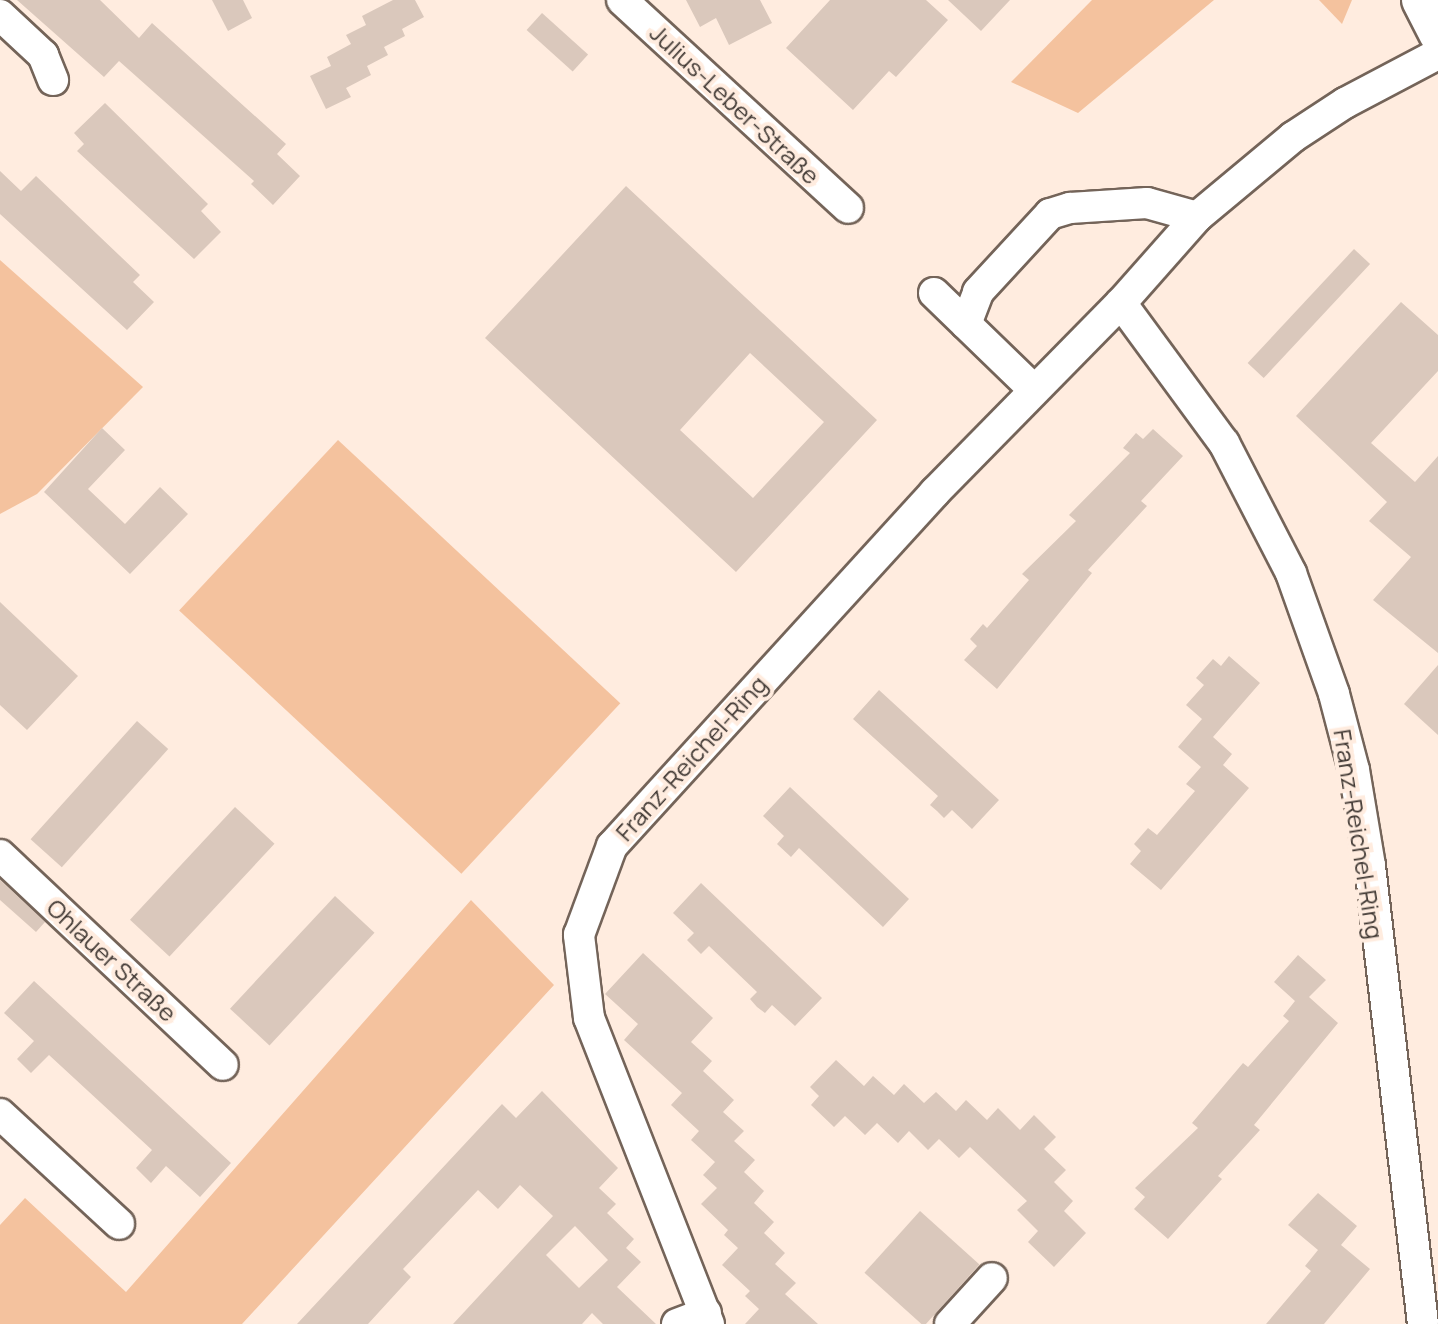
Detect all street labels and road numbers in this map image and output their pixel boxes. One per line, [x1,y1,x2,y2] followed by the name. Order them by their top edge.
[644,18,826,190] street label: Julius-Leber-Straße
[609,670,773,846] street label: Franz-Reichel-Ring
[1328,727,1390,941] street label: Franz-Reichel-Ring
[41,893,183,1027] street label: Ohlauer Straße

